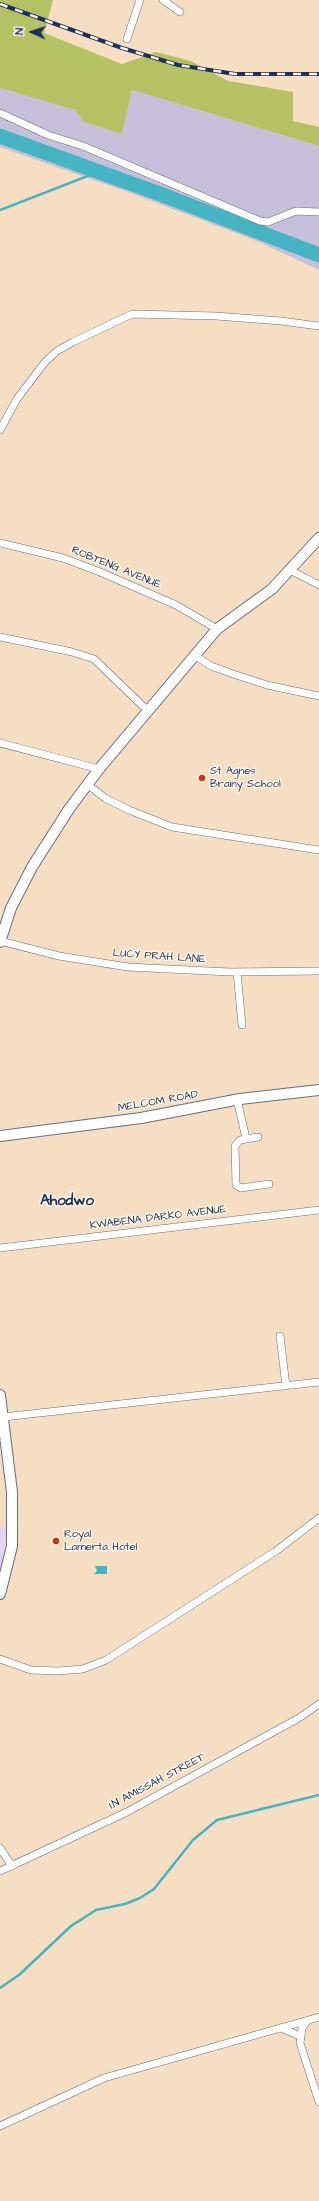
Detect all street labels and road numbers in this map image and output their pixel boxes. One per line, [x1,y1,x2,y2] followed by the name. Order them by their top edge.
[69,544,163,592] street label: ROBTENG AVENUE
[112,947,206,967] street label: LUCY PRAH LANE
[117,1088,199,1116] street label: MELCOM ROAD
[89,1203,227,1233] street label: KWABENA DARKO AVENUE
[107,1751,207,1813] street label: I.N AMISSAH STREET

